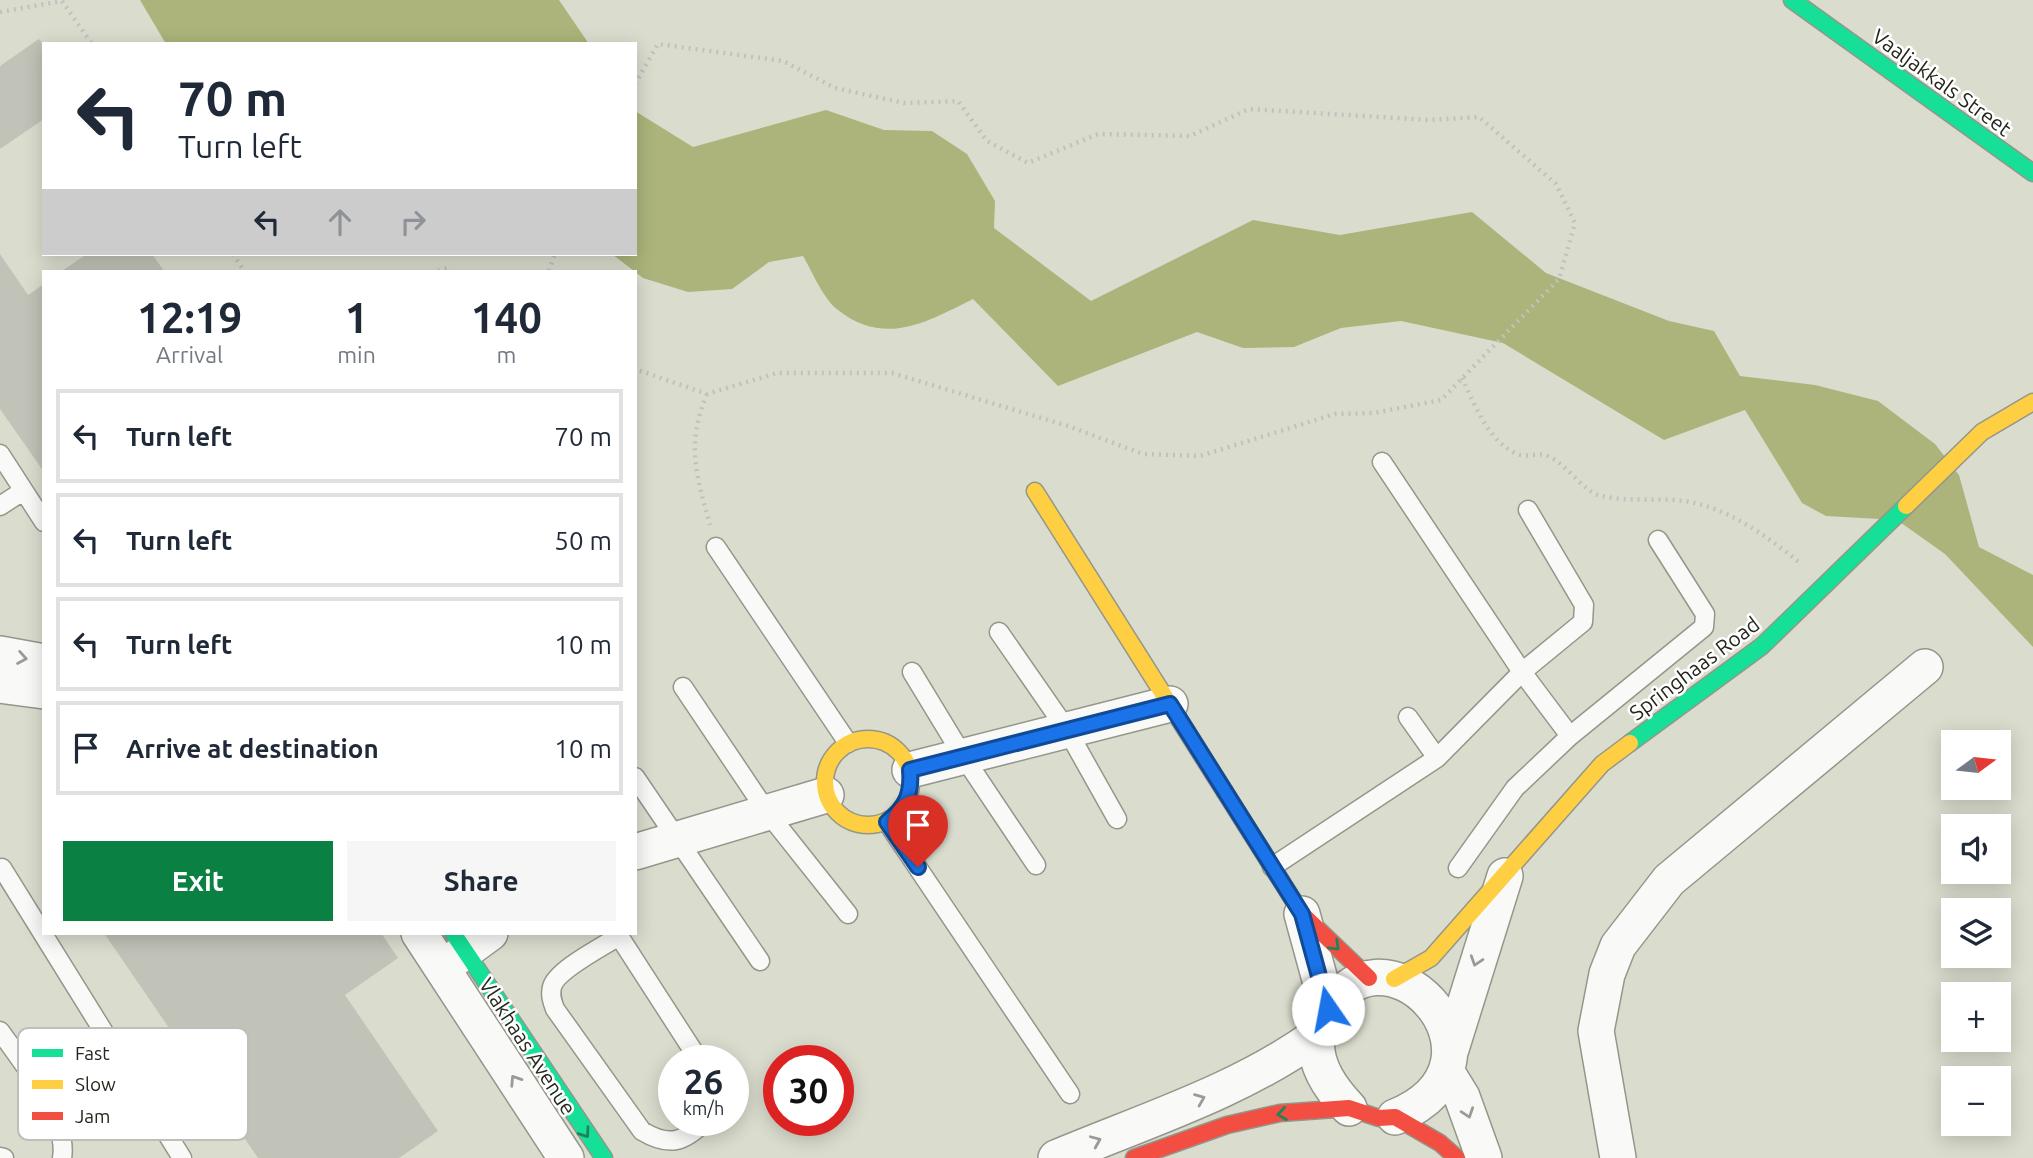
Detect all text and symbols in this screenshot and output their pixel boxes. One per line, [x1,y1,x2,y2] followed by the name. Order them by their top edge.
[1868,24,2016,140] street label: Vaaljakkals Street
[63,70,154,161] icon: left
[178,70,287,125] text: 70 m
[178,128,302,164] text: Turn left
[248,203,286,241] icon: left
[321,203,359,241] icon: ahead
[394,203,432,241] icon: right
[137,294,242,341] text: 12:19
[345,294,368,341] text: 1
[471,294,542,341] text: 140
[156,342,223,367] text: Arrival
[337,342,376,367] text: min
[496,342,516,367] text: m
[67,417,105,455] icon: left
[126,422,232,451] text: Turn left
[554,422,612,451] text: 70 m
[67,521,105,559] icon: left
[126,526,232,555] text: Turn left
[554,526,612,555] text: 50 m
[1624,611,1764,725] street label: Springhaas Road
[67,625,105,663] icon: left
[126,630,232,659] text: Turn left
[554,630,612,659] text: 10 m
[16,649,28,664] one-way arrow
[67,729,105,767] icon: arrive
[1941,730,2011,800] north arrow
[1941,730,2011,1136] map controls
[126,734,379,763] text: Arrive at destination
[554,734,612,763] text: 10 m
[888,795,948,867] pin
[899,806,937,844] icon: arrive
[1941,814,2011,884] button: sound
[63,841,333,921] button: Exit
[347,841,616,921] button: Share
[1941,898,2011,968] button: layers
[1327,937,1340,950] one-way arrow
[1470,954,1484,967] one-way arrow
[1291,972,1365,1046] position arrow
[475,973,581,1119] street label: Vlakhaas Avenue
[1941,982,2011,1052] button: +
[18,1028,248,1140] legend
[75,1042,110,1064] text: Fast
[763,1045,854,1136] speed limit sign: 30
[684,1061,723,1101] text: 26
[1941,1066,2011,1136] button: −
[75,1073,116,1095] text: Slow
[511,1075,524,1088] one-way arrow
[1193,1094,1205,1108] one-way arrow
[683,1098,724,1118] text: km/h
[75,1105,111,1127] text: Jam
[1276,1106,1287,1121] one-way arrow
[1460,1107,1474,1119] one-way arrow
[577,1125,589,1138] one-way arrow
[1089,1136,1101,1150] one-way arrow

